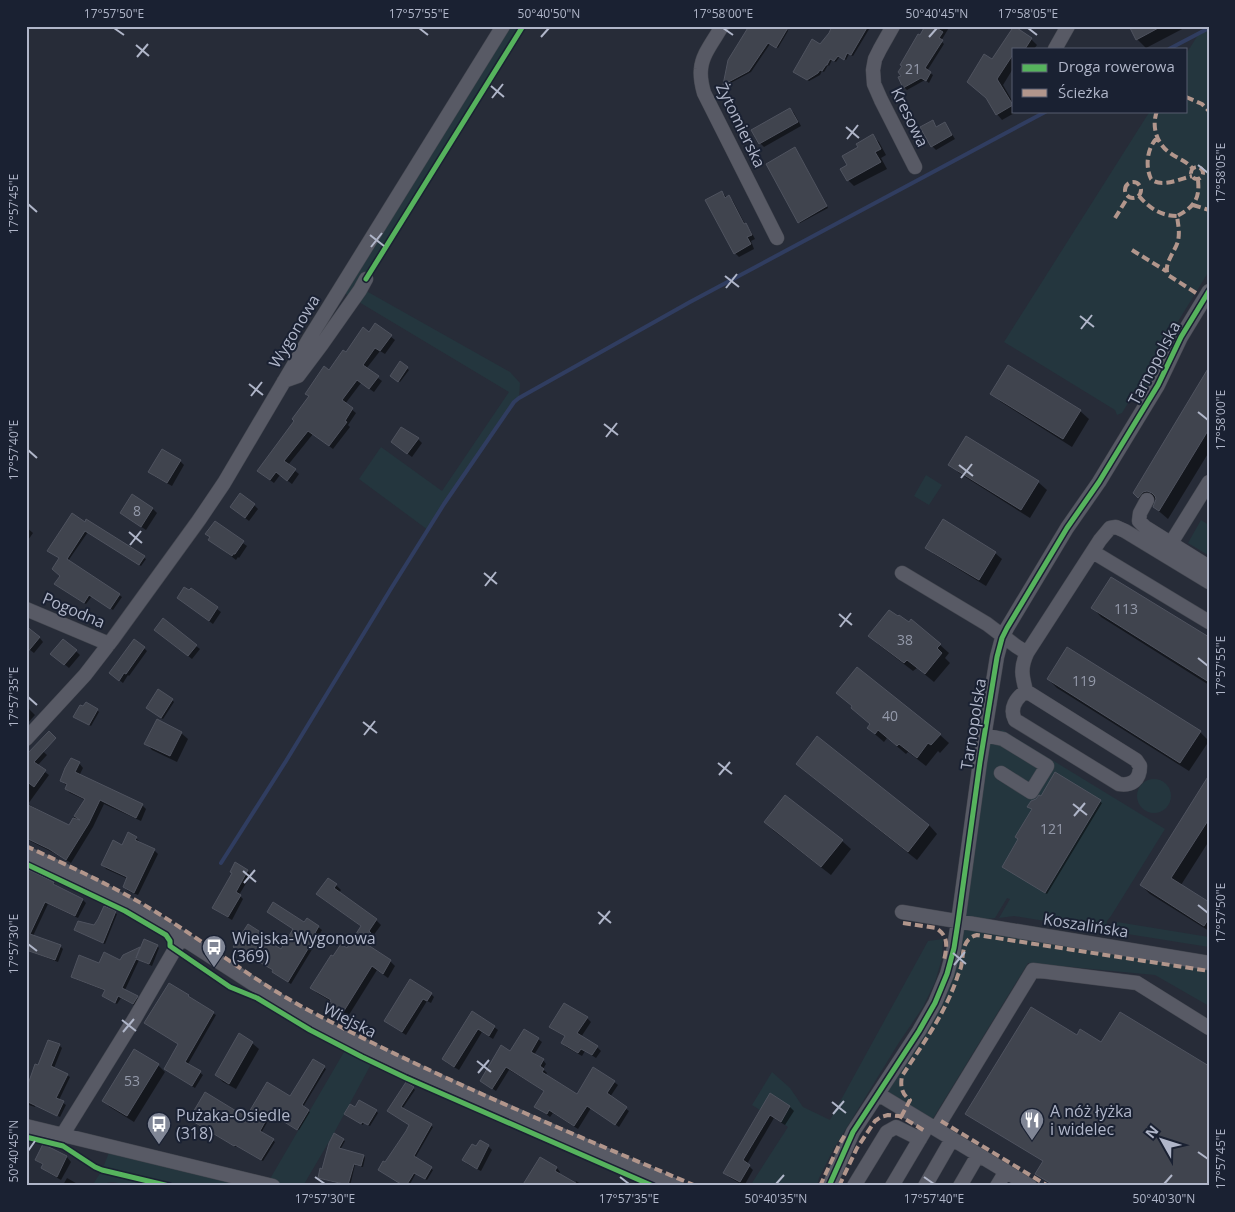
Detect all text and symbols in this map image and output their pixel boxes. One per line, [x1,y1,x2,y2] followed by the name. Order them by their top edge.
[84,5,144,22] text: 17°57'50"E
[389,5,449,22] text: 17°57'55"E
[518,5,580,22] text: 50°40'50"N
[693,5,753,22] text: 17°58'00"E
[906,5,968,22] text: 50°40'45"N
[998,5,1058,22] text: 17°58'05"E
[1012,48,1188,112] legend
[1058,56,1175,76] text: Droga rowerowa
[905,59,921,78] house number: 21
[711,79,771,171] street label: Żytomierska
[1058,82,1109,102] text: Ścieżka
[886,83,934,151] street label: Kresowa
[1212,143,1229,203] text: 17°58'05"E
[5,174,22,234] text: 17°57'45"E
[263,290,325,372] street label: Wygonowa
[1123,317,1185,409] street label: Tarnopolska
[1212,390,1229,450] text: 17°58'00"E
[5,420,22,480] text: 17°57'40"E
[133,501,141,520] house number: 8
[39,587,109,633] street label: Pogodna
[1114,599,1138,618] house number: 113
[897,630,913,649] house number: 38
[1212,636,1229,696] text: 17°57'55"E
[5,667,22,727] text: 17°57'35"E
[1072,671,1096,690] house number: 119
[955,677,991,771] street label: Tarnopolska
[882,706,898,725] house number: 40
[1040,819,1064,838] house number: 121
[1212,883,1229,943] text: 17°57'50"E
[1042,907,1130,943] street label: Koszalińska
[5,914,22,974] text: 17°57'30"E
[232,927,376,967] place label: Wiejska-Wygonowa (369)
[201,934,227,968] bus stop icon: Wiejska-Wygonowa (369)
[320,997,380,1043] street label: Wiejska
[124,1071,140,1090] house number: 53
[1050,1100,1132,1140] place label: A nóż łyżka i widelec
[176,1104,290,1144] place label: Pużaka-Osiedle (318)
[1019,1107,1045,1141] restaurant icon: A nóż łyżka i widelec
[146,1111,172,1145] bus stop icon: Pużaka-Osiedle (318)
[1138,1114,1188,1164] north arrow
[5,1120,22,1182] text: 50°40'45"N
[1141,1121,1162,1142] text: N
[1212,1129,1229,1189] text: 17°57'45"E
[295,1190,355,1207] text: 17°57'30"E
[599,1190,659,1207] text: 17°57'35"E
[745,1190,807,1207] text: 50°40'35"N
[904,1190,964,1207] text: 17°57'40"E
[1133,1190,1195,1207] text: 50°40'30"N

